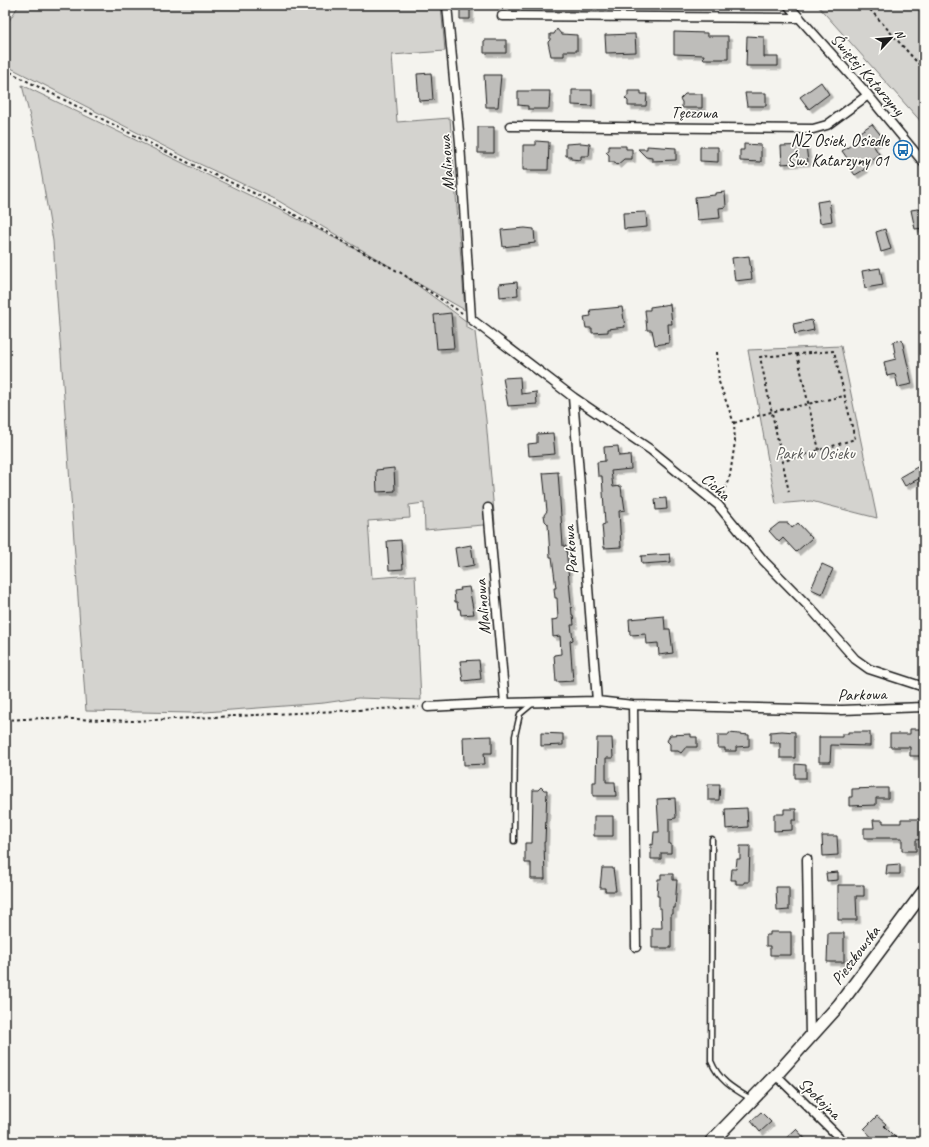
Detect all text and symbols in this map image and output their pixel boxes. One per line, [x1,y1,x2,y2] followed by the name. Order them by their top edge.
[871,18,911,58] north arrow
[892,27,909,42] text: N
[826,28,911,121] street label: Świętej Katarzyny
[671,102,719,123] street label: Tęczowa
[787,130,890,171] place label: NŻ Osiek, Osiedle Św. Katarzyny 01
[434,133,459,191] street label: Malinowa
[892,139,914,161] bus stop icon: NŻ Osiek, Osiedle Św. Katarzyny 01
[775,443,856,464] park label: Park w Osieku
[697,468,735,506] street label: Cicha
[558,523,583,575] street label: Parkowa
[469,577,495,636] street label: Malinowa
[837,683,889,706] street label: Parkowa
[826,920,885,989] street label: Pieszkowska
[794,1073,847,1125] street label: Spokojna

